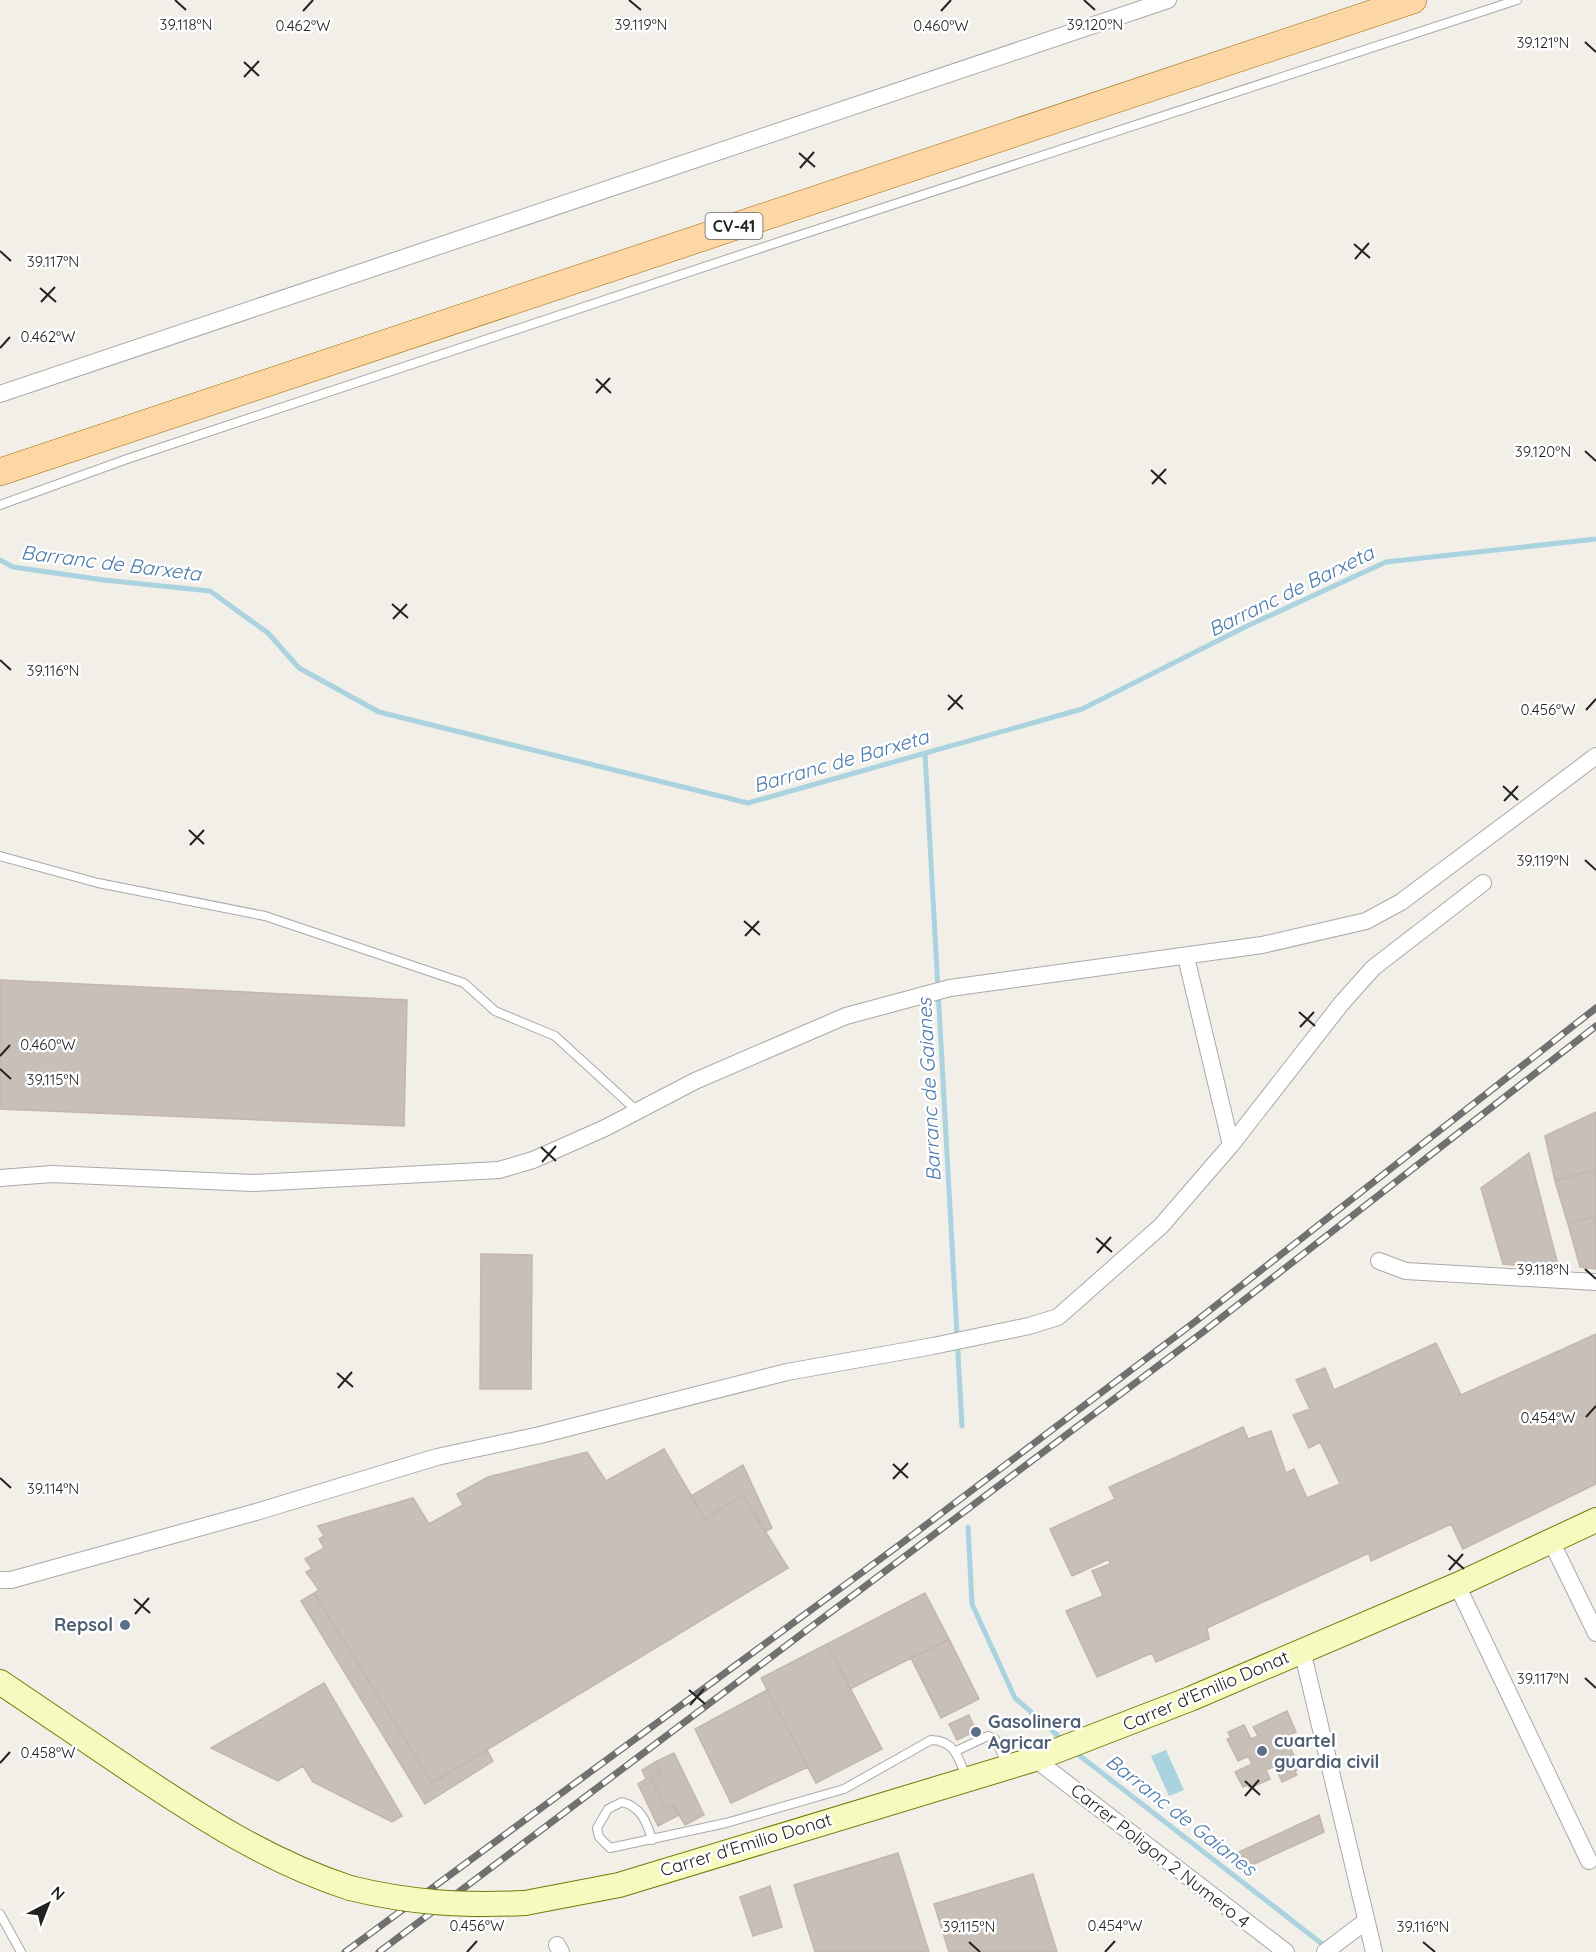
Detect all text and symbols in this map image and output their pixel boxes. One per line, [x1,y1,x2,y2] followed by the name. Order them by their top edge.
[160,15,212,34] text: 39.118°N
[614,15,668,34] text: 39.119°N
[1067,15,1123,34] text: 39.120°N
[276,16,331,35] text: 0.462°W
[913,16,969,35] text: 0.460°W
[1516,33,1570,52] text: 39.121°N
[706,213,762,239] road number: CV-41
[27,252,79,271] text: 39.117°N
[21,327,76,346] text: 0.462°W
[1515,442,1571,461] text: 39.120°N
[20,539,204,586] water label: Barranc de Barxeta
[1204,539,1379,641] water label: Barranc de Barxeta
[27,661,79,680] text: 39.116°N
[1521,700,1576,719] text: 0.456°W
[750,723,933,798] water label: Barranc de Barxeta
[1516,851,1570,870] text: 39.119°N
[911,996,946,1182] water label: Barranc de Gaianes
[20,1035,76,1054] text: 0.460°W
[27,1070,79,1089] text: 39.115°N
[1517,1260,1569,1279] text: 39.118°N
[1521,1408,1576,1427] text: 0.454°W
[27,1479,79,1498] text: 39.114°N
[54,1613,113,1636] place label: Repsol
[118,1618,132,1632] marker: Repsol
[1119,1645,1292,1736] street label: Carrer d'Emilio Donat
[1517,1669,1569,1688] text: 39.117°N
[988,1710,1081,1754] place label: Gasolinera Agricar
[969,1725,983,1739] marker: Gasolinera Agricar
[1274,1729,1379,1773] place label: cuartel guardia civil
[21,1743,76,1762] text: 0.458°W
[1255,1744,1269,1758] marker: cuartel guardia civil
[1101,1748,1263,1882] water label: Barranc de Gaianes
[1066,1778,1255,1933] street label: Carrer Poligon 2 Numero 4
[657,1807,834,1882] street label: Carrer d'Emilio Donat
[18,1874,78,1934] north arrow
[47,1881,69,1904] text: N
[450,1916,505,1935] text: 0.456°W
[1088,1916,1143,1935] text: 0.454°W
[943,1917,995,1936] text: 39.115°N
[1397,1917,1449,1936] text: 39.116°N

